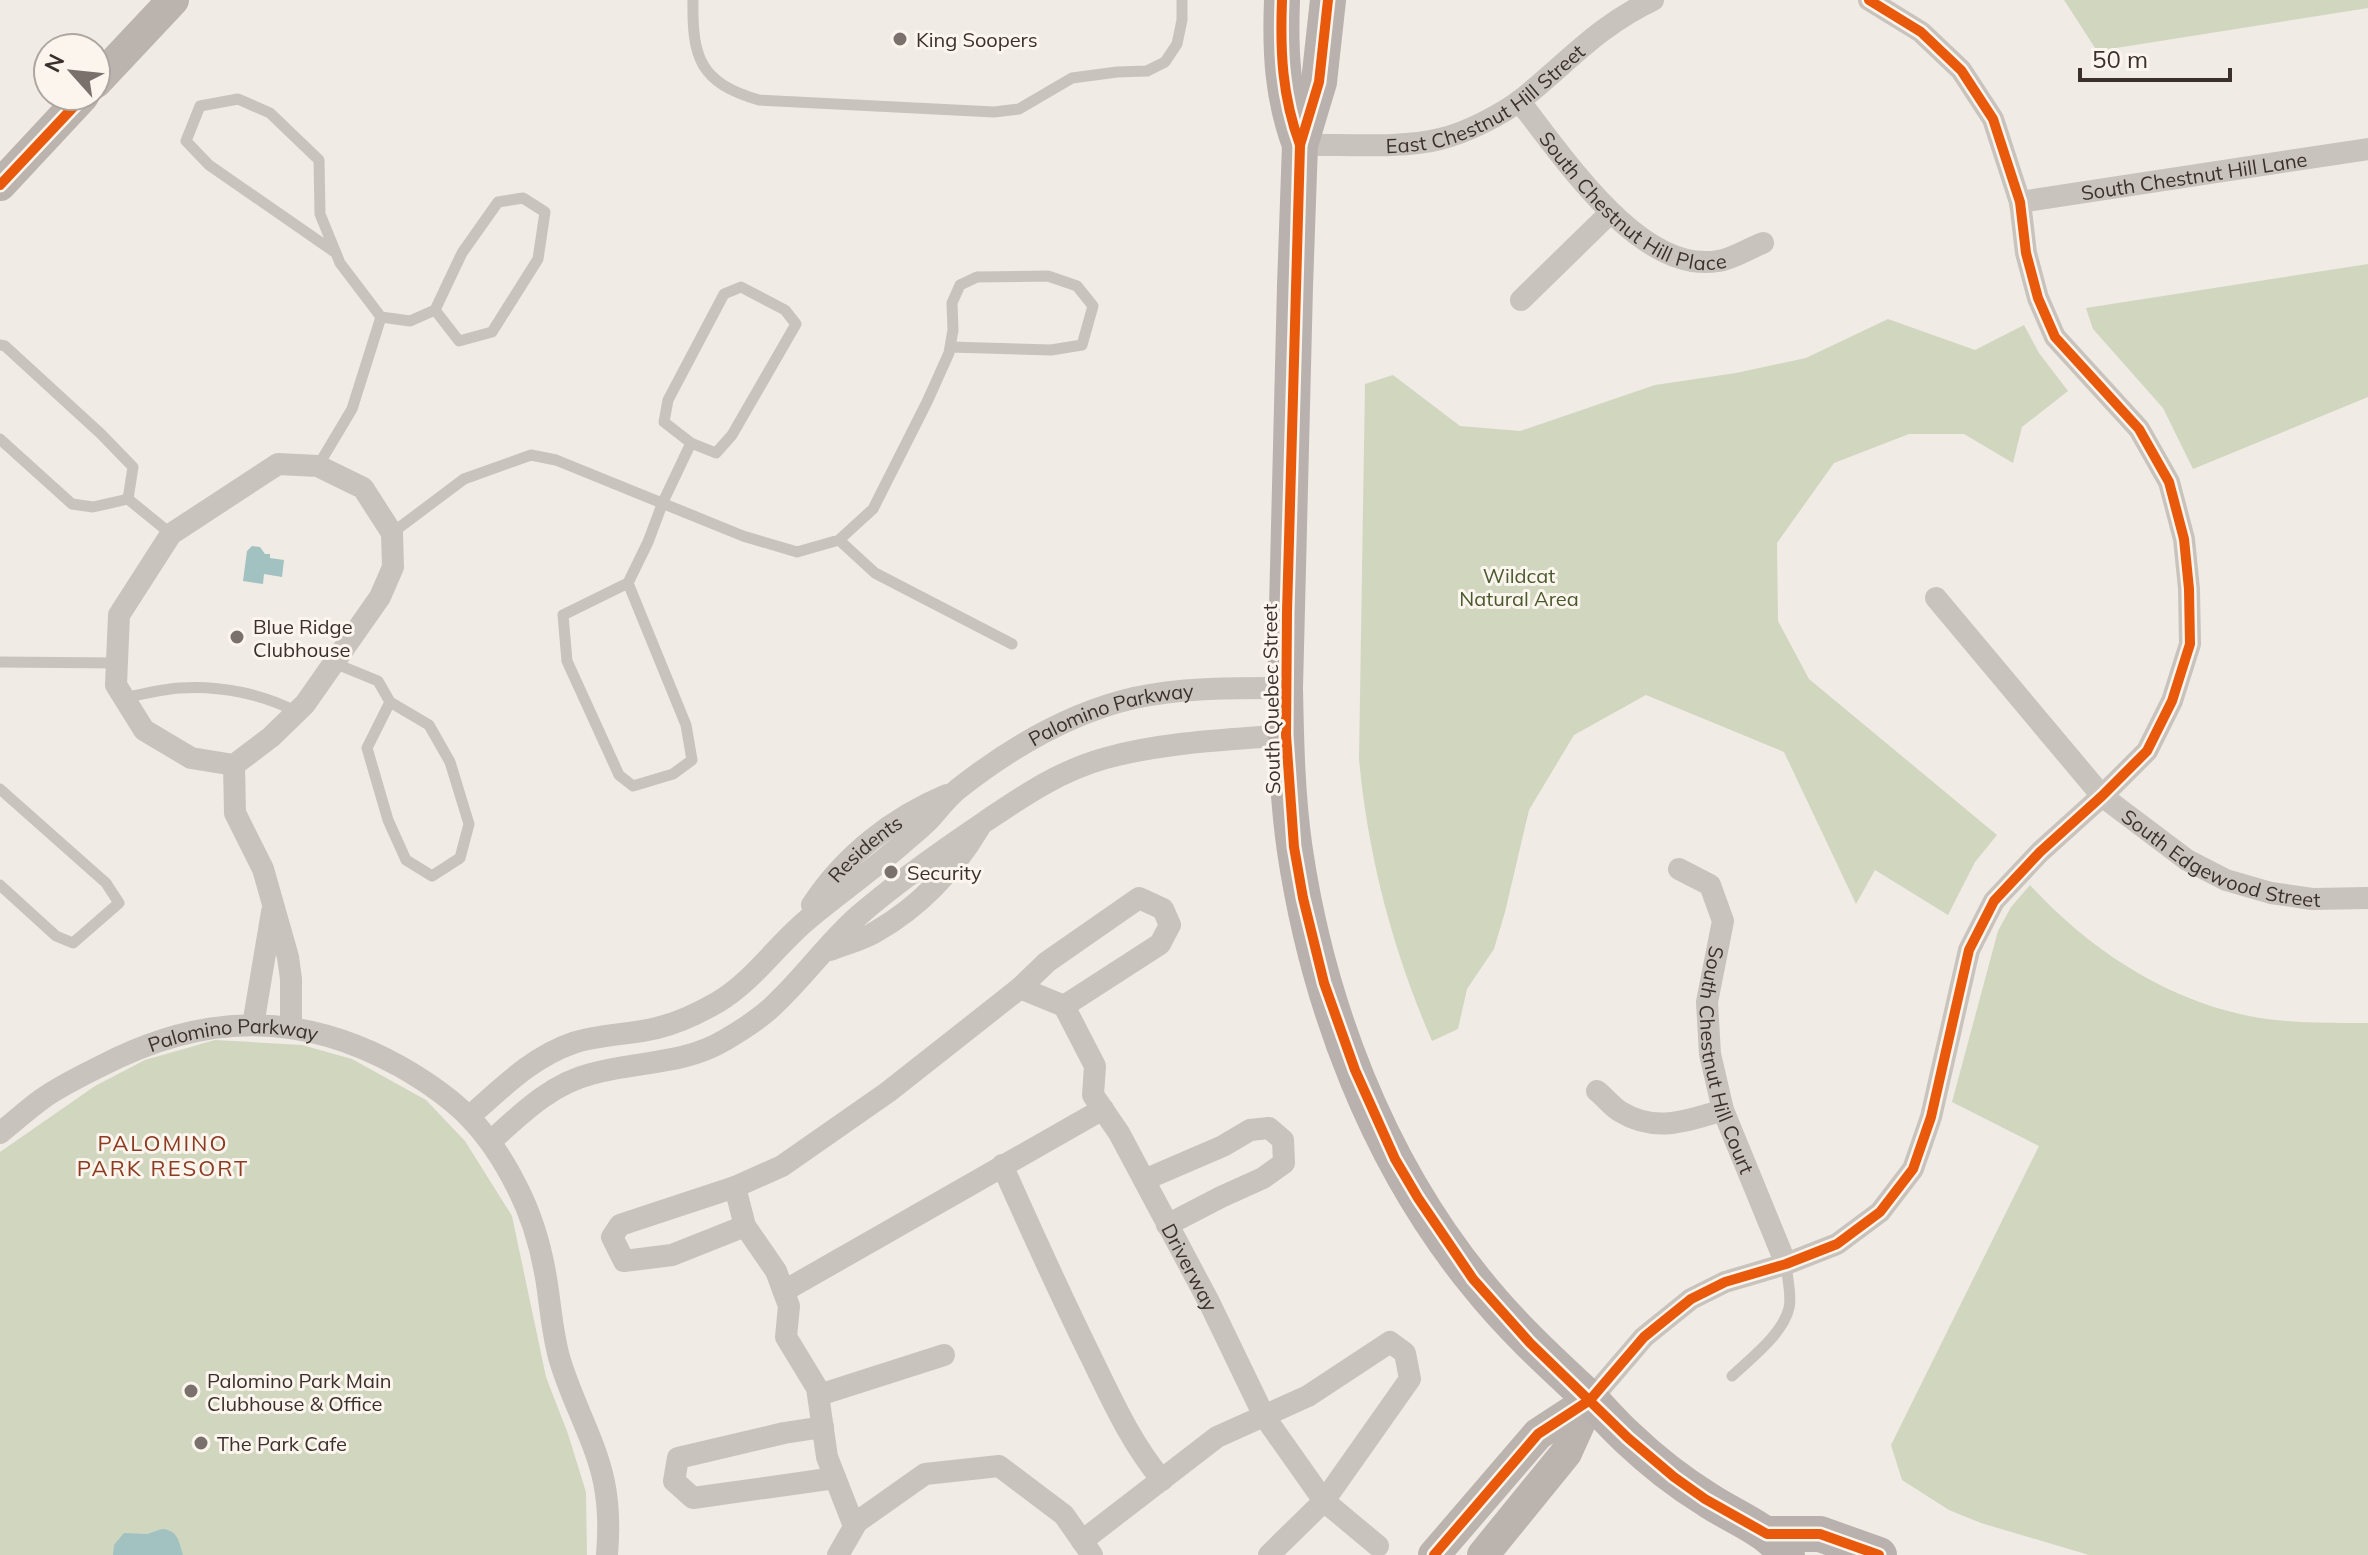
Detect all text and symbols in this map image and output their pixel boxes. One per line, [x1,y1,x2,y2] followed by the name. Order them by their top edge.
[916,27,1038,52] place label: King Soopers
[891,30,909,48] marker: King Soopers
[32,32,112,112] north arrow
[2080,32,2230,82] scale bar
[1385,38,1589,158] street label: East Chestnut Hill Street
[2092,44,2148,74] text: 50 m
[38,49,70,77] text: N
[1534,126,1728,275] street label: South Chestnut Hill Place
[2079,146,2309,205] street label: South Chestnut Hill Lane
[1459,563,1579,611] park label: Wildcat Natural Area
[1257,604,1285,794] street label: South Quebec Street
[253,614,353,662] place label: Blue Ridge Clubhouse
[228,628,246,646] marker: Blue Ridge Clubhouse
[1024,677,1195,751] street label: Palomino Parkway
[2117,803,2321,912] street label: South Edgewood Street
[822,809,907,887] street label: Residents
[907,860,982,885] place label: Security
[882,863,900,881] marker: Security
[1694,944,1760,1177] street label: South Chestnut Hill Court
[144,1013,321,1057] street label: Palomino Parkway
[77,1129,249,1182] district label: PALOMINO PARK RESORT
[1157,1219,1224,1315] street label: Driverway
[207,1368,391,1416] place label: Palomino Park Main Clubhouse & Office
[182,1382,200,1400] marker: Palomino Park Main Clubhouse & Office
[217,1431,347,1456] place label: The Park Cafe
[192,1434,210,1452] marker: The Park Cafe

